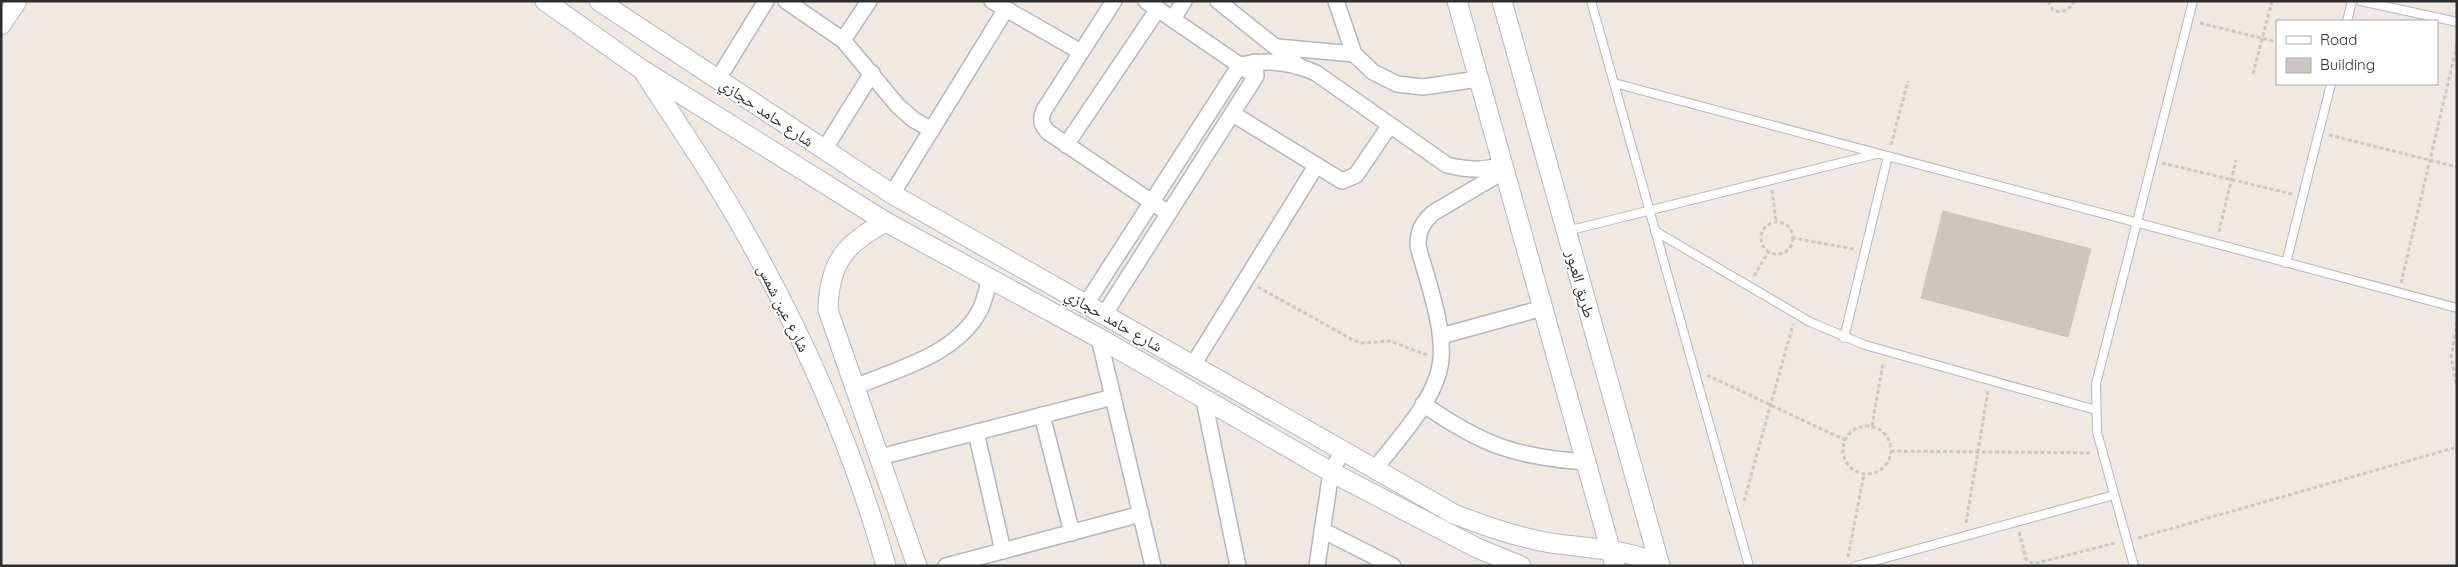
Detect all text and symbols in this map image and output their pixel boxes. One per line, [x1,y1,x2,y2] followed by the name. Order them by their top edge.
[2276,20,2438,85] legend
[2320,30,2357,49] text: Road
[2320,55,2375,74] text: Building
[714,73,818,153] street label: شارع حامد حجازي
[1561,247,1600,320] street label: طريق العبور
[752,261,815,356] street label: شارع عين شمس
[1060,284,1166,359] street label: شارع حامد حجازي

